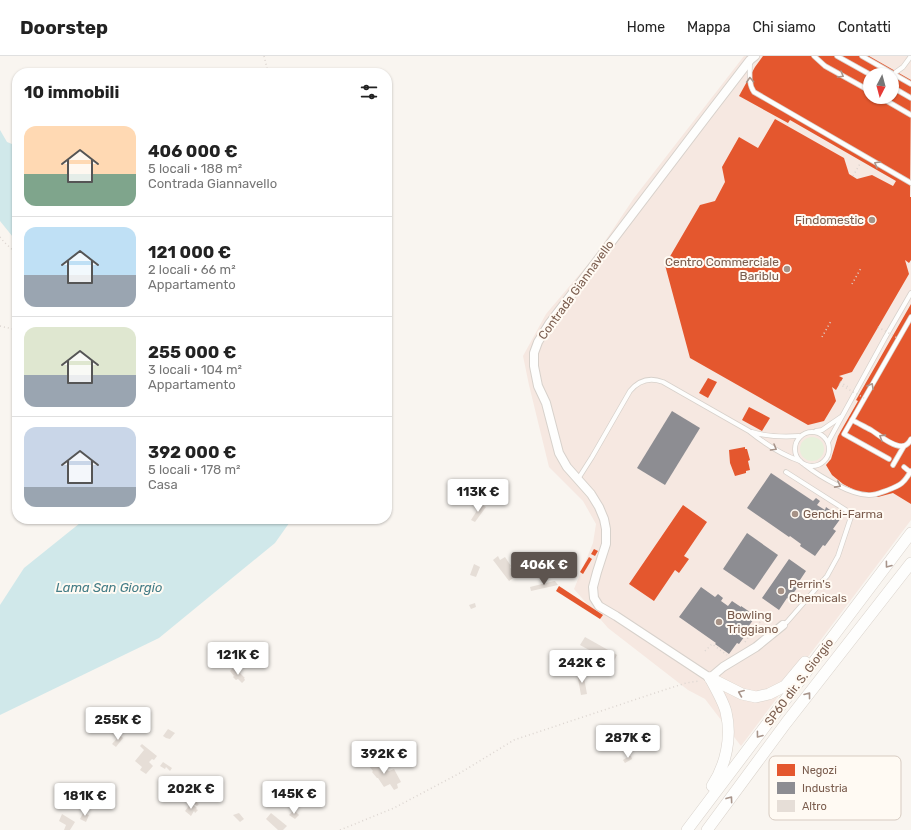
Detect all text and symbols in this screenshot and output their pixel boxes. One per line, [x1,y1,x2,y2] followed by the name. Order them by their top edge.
[20,16,108,39] text: Doorstep
[627,19,665,36] text: Home
[687,19,730,36] text: Mappa
[752,19,816,36] text: Chi siamo
[838,19,891,36] text: Contatti
[863,68,899,104] north arrow
[863,68,899,104] map controls
[837,70,844,77] one-way arrow
[746,77,755,83] one-way arrow
[358,81,380,103] icon: filters
[24,82,119,102] text: 10 immobili
[148,141,238,161] text: 406 000 €
[56,142,104,190] icon: home
[148,161,242,176] text: 5 locali · 188 m²
[874,161,881,168] one-way arrow
[148,176,277,191] text: Contrada Giannavello
[795,213,864,227] place label: Findomestic
[867,215,877,225] marker: Findomestic
[535,238,617,342] street label: Contrada Giannavello
[148,242,231,262] text: 121 000 €
[56,243,104,291] icon: home
[665,255,779,283] place label: Centro Commerciale Bariblu
[148,262,236,277] text: 2 locali · 66 m²
[782,264,792,274] marker: Centro Commerciale Bariblu
[148,277,236,292] text: Appartamento
[148,342,236,362] text: 255 000 €
[56,343,104,391] icon: home
[148,362,242,377] text: 3 locali · 104 m²
[148,377,236,392] text: Appartamento
[867,383,874,390] one-way arrow
[879,434,886,442] one-way arrow
[148,442,236,462] text: 392 000 €
[56,443,104,491] icon: home
[770,443,777,450] one-way arrow
[148,462,241,477] text: 5 locali · 178 m²
[148,477,178,492] text: Casa
[445,479,511,513] pin: 113K €
[834,480,841,488] one-way arrow
[456,484,500,499] text: 113K €
[803,507,883,521] place label: Genchi-Farma
[790,509,800,519] marker: Genchi-Farma
[511,552,577,586] pin: 406K €
[520,557,568,572] text: 406K €
[885,560,892,567] one-way arrow
[789,577,847,605] place label: Perrin's Chemicals
[56,580,162,596] water label: Lama San Giorgio
[776,586,786,596] marker: Perrin's Chemicals
[727,608,779,636] place label: Bowling Triggiano
[714,617,724,627] marker: Bowling Triggiano
[762,636,836,728] street label: SP60 dir. S. Giorgio
[205,642,271,676] pin: 121K €
[217,647,259,662] text: 121K €
[549,650,615,684] pin: 242K €
[558,655,606,670] text: 242K €
[737,689,744,697] one-way arrow
[803,692,810,699] one-way arrow
[85,707,151,741] pin: 255K €
[95,712,141,727] text: 255K €
[595,725,661,759] pin: 287K €
[605,730,651,745] text: 287K €
[756,731,763,738] one-way arrow
[351,741,417,775] pin: 392K €
[361,746,407,761] text: 392K €
[769,756,901,820] legend
[802,764,837,777] text: Negozi
[158,776,224,810] pin: 202K €
[167,781,215,796] text: 202K €
[261,781,327,815] pin: 145K €
[802,782,848,795] text: Industria
[52,783,118,817] pin: 181K €
[271,786,317,801] text: 145K €
[63,788,107,803] text: 181K €
[725,796,732,803] one-way arrow
[802,800,827,813] text: Altro

